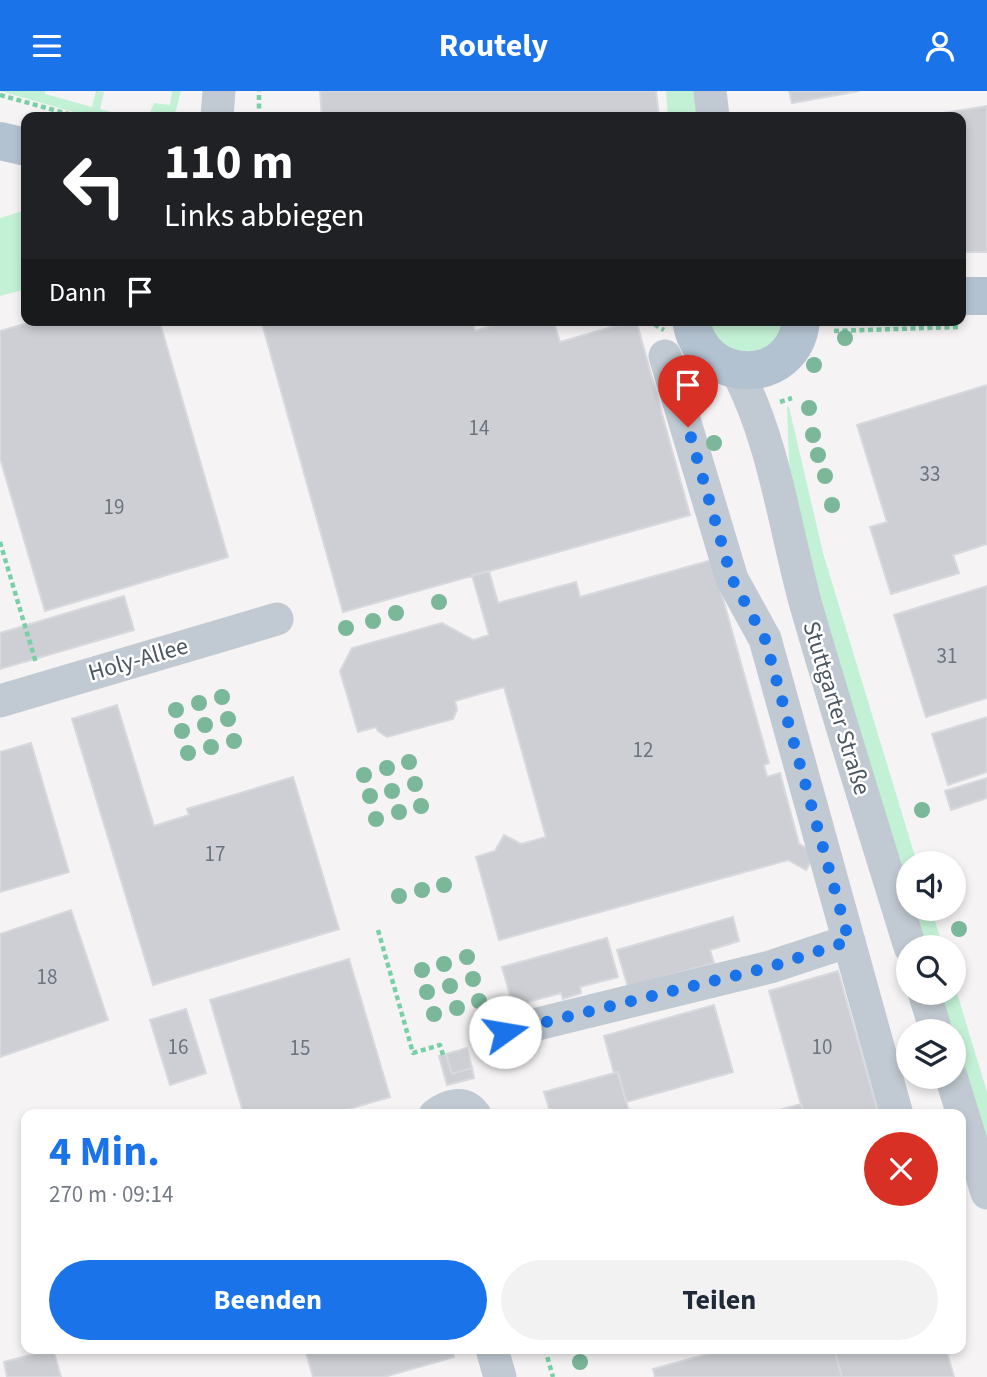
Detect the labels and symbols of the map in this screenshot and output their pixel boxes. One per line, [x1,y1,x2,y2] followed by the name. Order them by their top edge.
[658,355,718,427] pin
[469,413,489,443] house number: 14
[920,459,940,489] house number: 33
[104,492,124,522] house number: 19
[794,617,880,799] street label: Stuttgarter Straße
[84,629,192,690] street label: Holy-Allee
[937,641,957,671] house number: 31
[633,735,653,765] house number: 12
[205,839,225,869] house number: 17
[37,962,57,992] house number: 18
[468,995,542,1069] position arrow
[168,1032,188,1062] house number: 16
[812,1032,832,1062] house number: 10
[290,1033,310,1063] house number: 15

